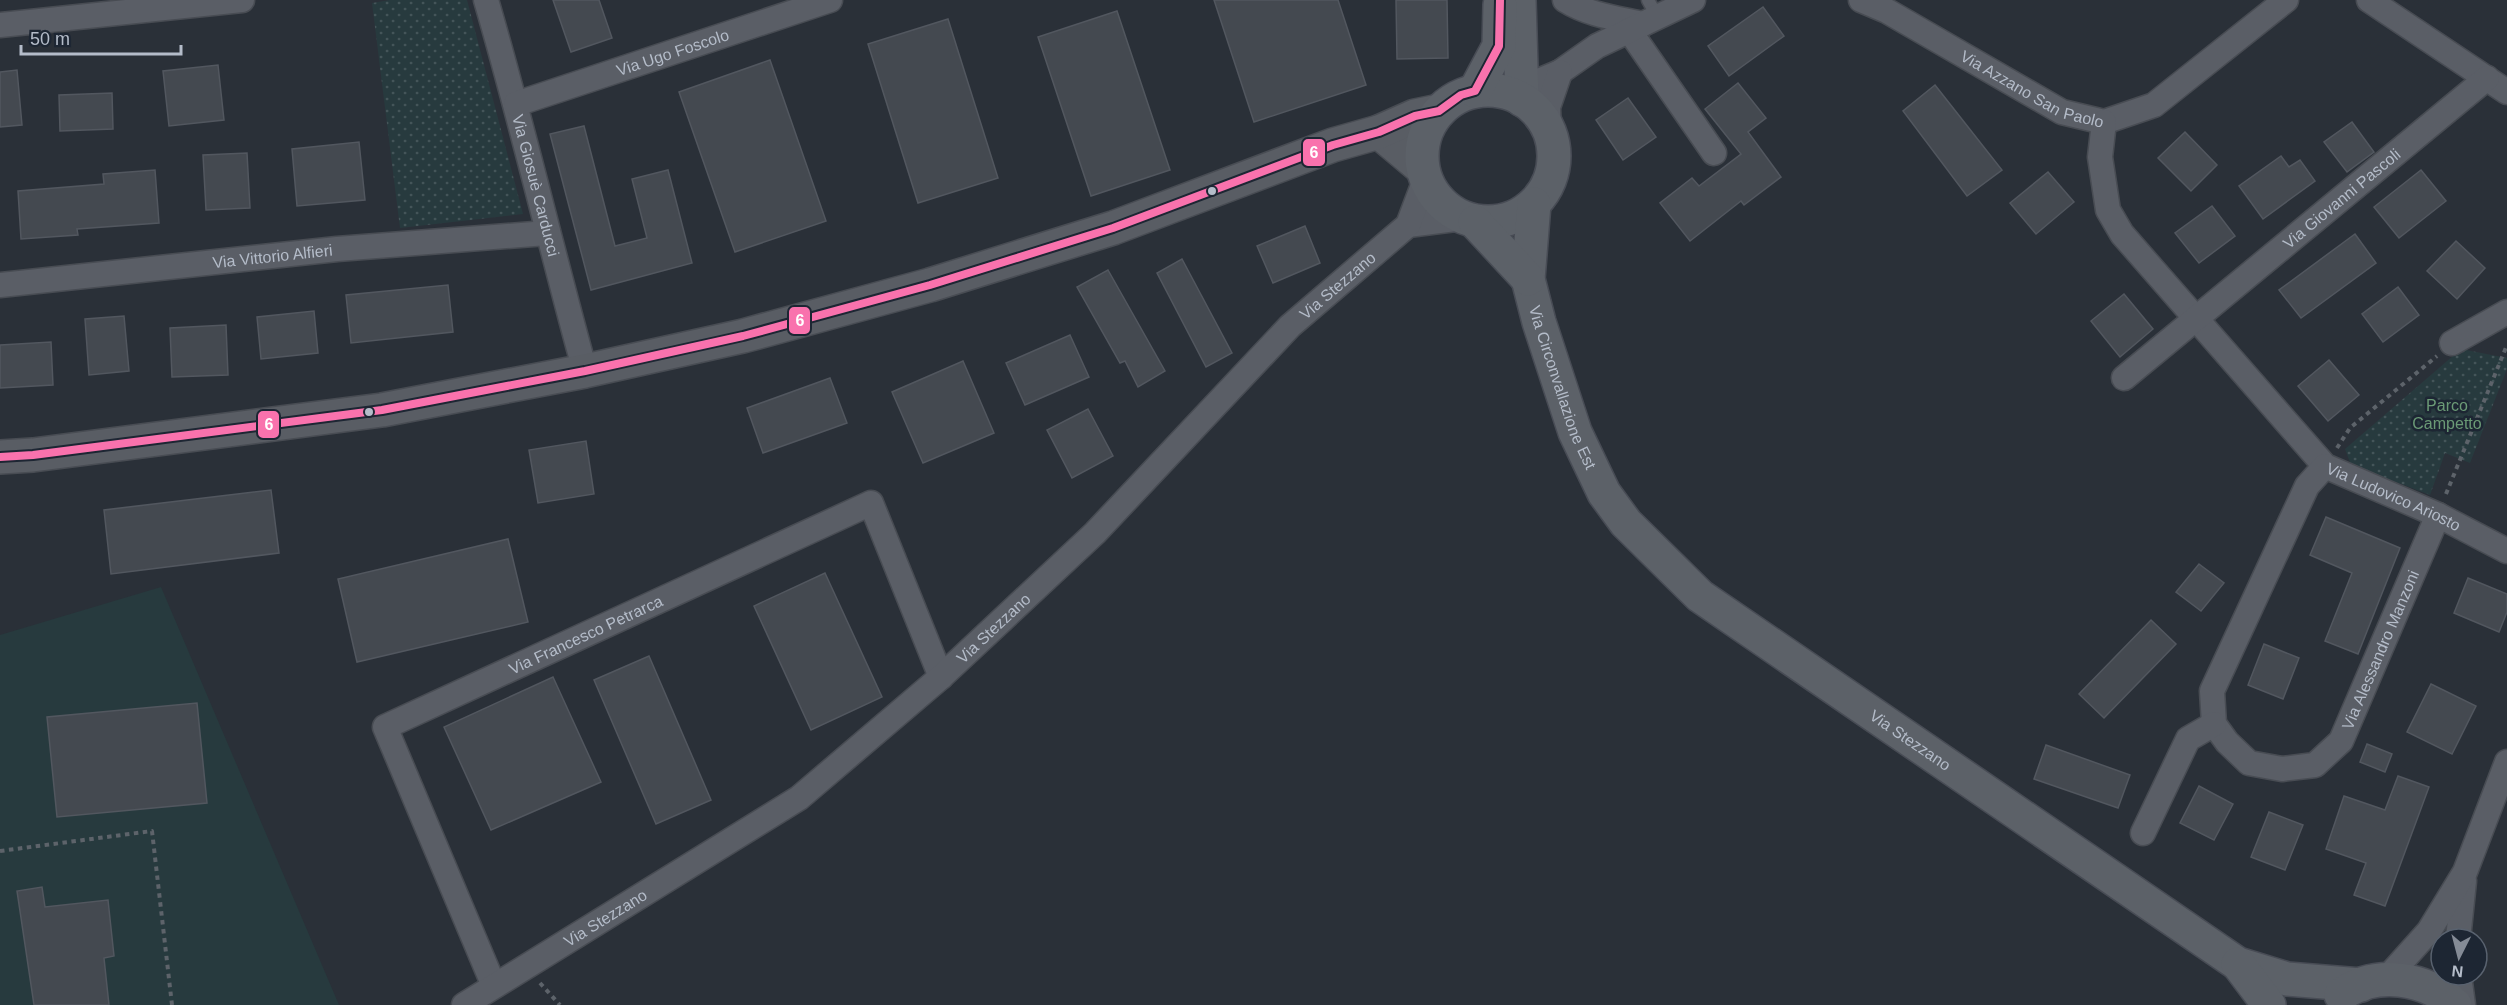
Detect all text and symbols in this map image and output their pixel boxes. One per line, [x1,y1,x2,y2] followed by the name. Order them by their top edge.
[21,18,182,56] scale bar
[614,26,731,79] street label: Via Ugo Foscolo
[30,29,70,49] text: 50 m
[1958,47,2106,131] street label: Via Azzano San Paolo
[509,113,562,258] street label: Via Giosuè Carducci
[1302,138,1326,167] line badge: 6
[1310,144,1319,161] text: 6
[2280,145,2404,252] street label: Via Giovanni Pascoli
[1206,185,1218,197] unlabelled marker
[212,242,333,271] street label: Via Vittorio Alfieri
[1296,249,1379,323] street label: Via Stezzano
[1526,304,1600,472] street label: Via Circonvallazione Est
[788,306,811,335] line badge: 6
[796,312,805,329] text: 6
[2412,397,2482,432] park label: Parco Campetto
[363,406,375,418] unlabelled marker
[257,410,280,439] line badge: 6
[265,416,274,433] text: 6
[2324,460,2463,534] street label: Via Ludovico Ariosto
[2339,568,2422,732] street label: Via Alessandro Manzoni
[954,590,1034,667] street label: Via Stezzano
[507,592,665,678] street label: Via Francesco Petrarca
[1867,707,1954,774] street label: Via Stezzano
[561,886,650,950] street label: Via Stezzano
[2429,927,2489,987] north arrow
[2451,962,2464,980] text: N

